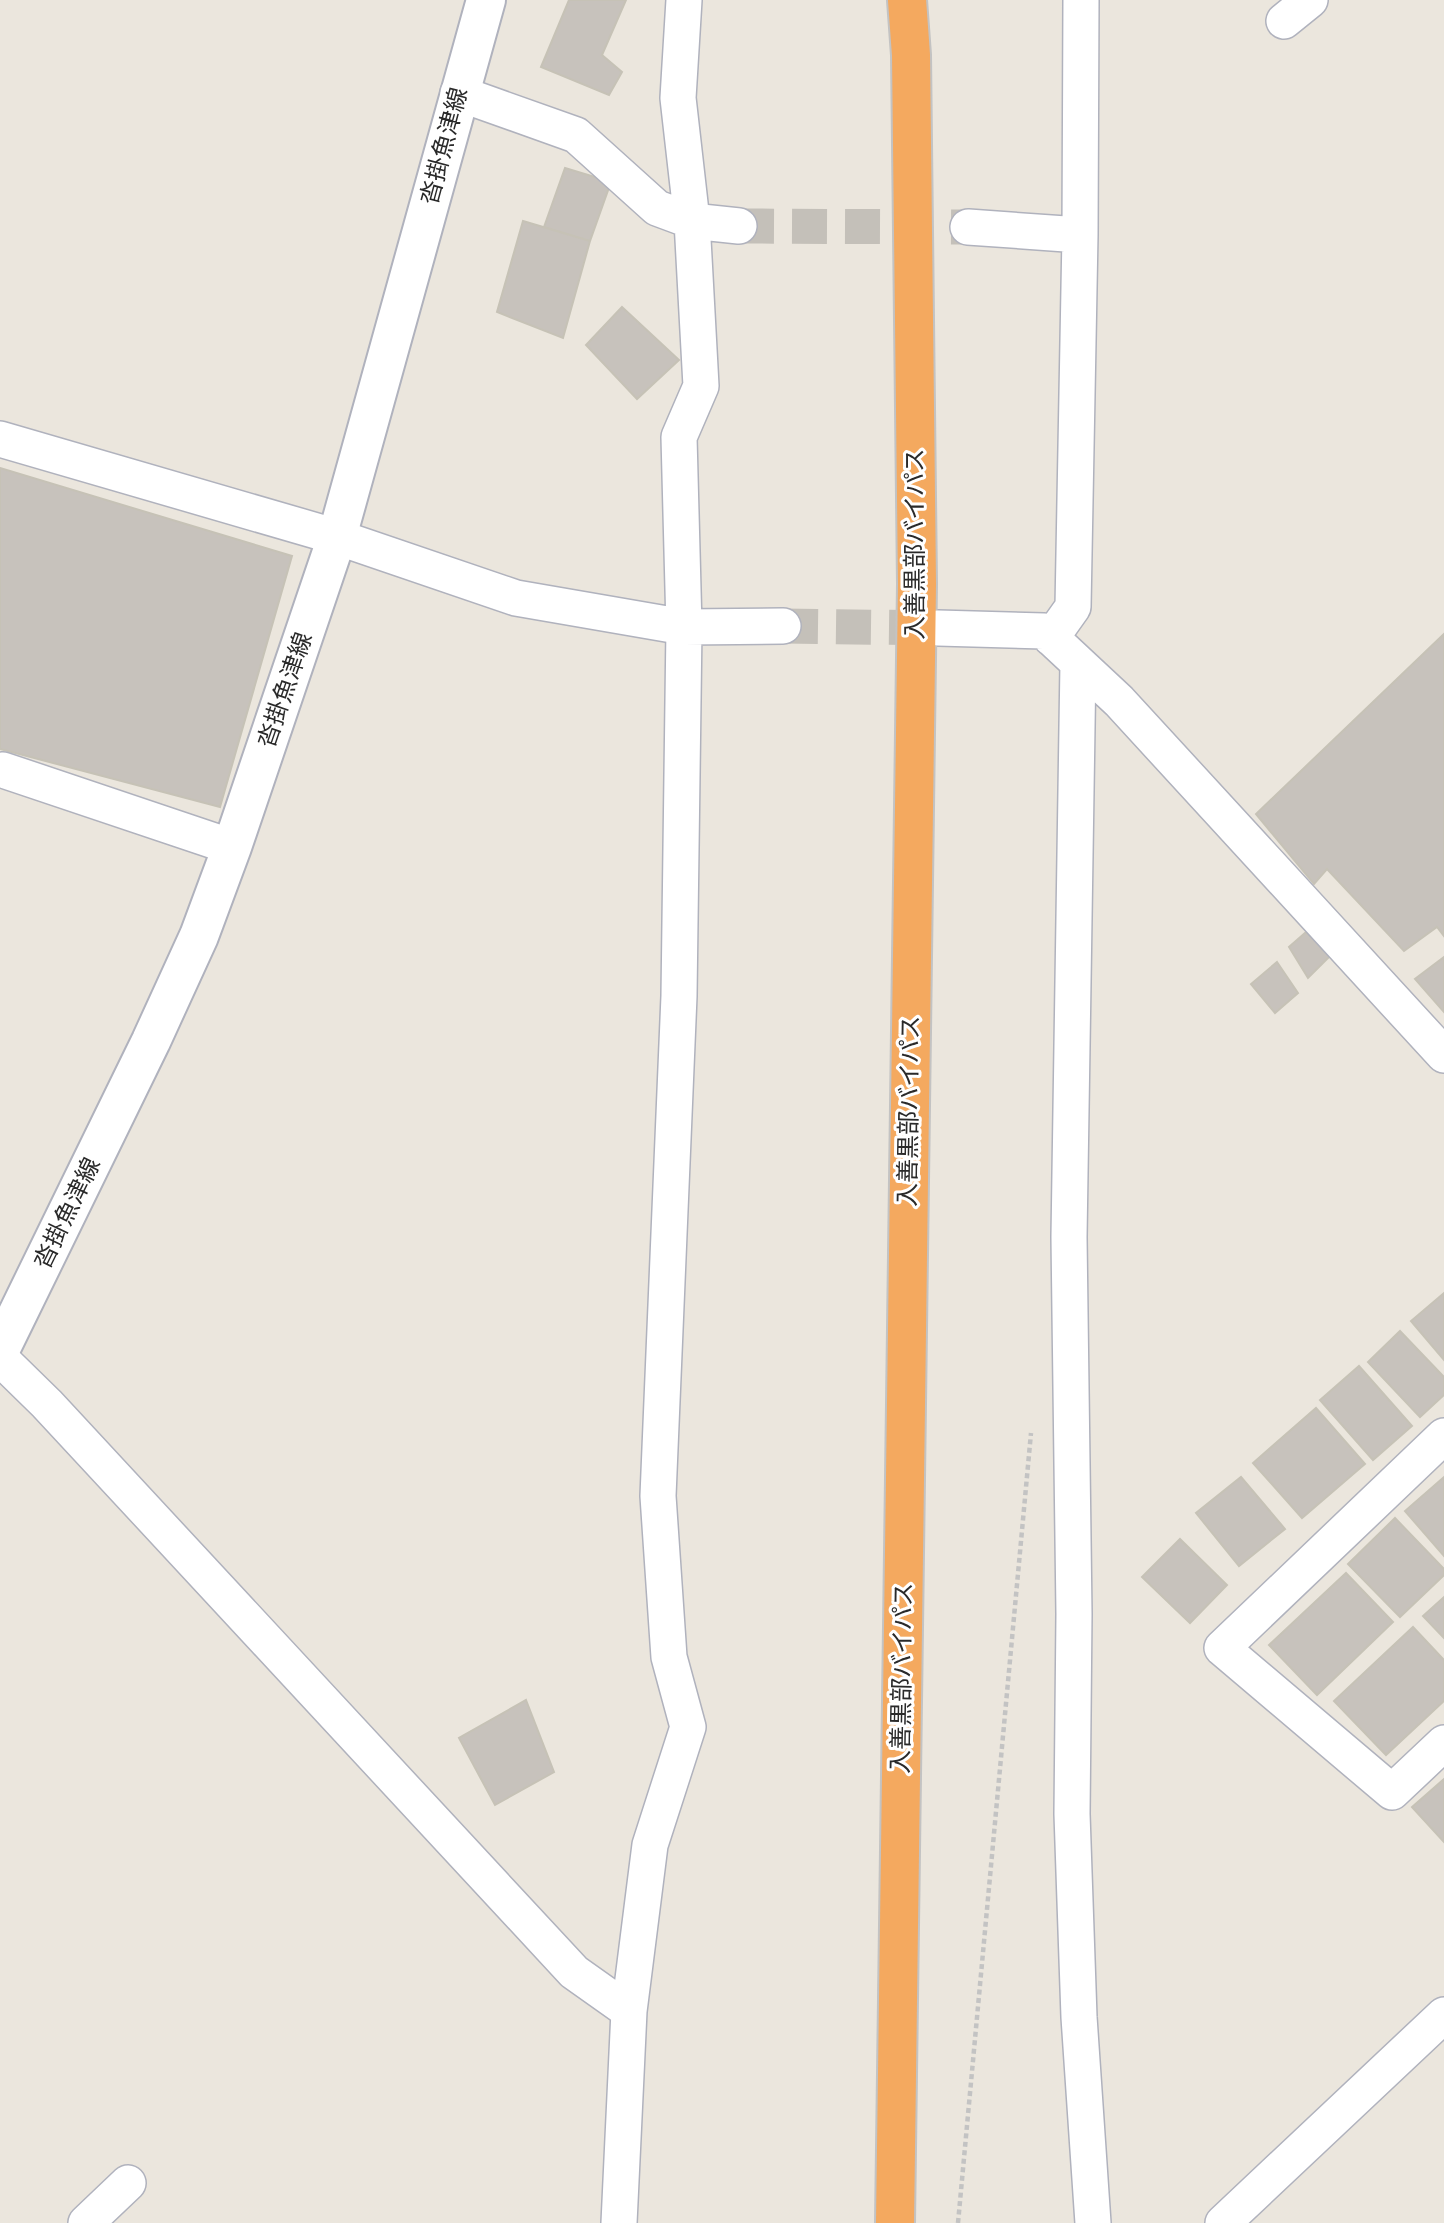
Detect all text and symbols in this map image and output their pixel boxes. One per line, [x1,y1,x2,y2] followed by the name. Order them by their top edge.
[415,84,473,208] street label: 沓掛魚津線
[901,448,929,640] street label: 入善黒部バイパス
[252,629,318,751] street label: 沓掛魚津線
[893,1015,925,1207] street label: 入善黒部バイパス
[28,1153,106,1273] street label: 沓掛魚津線
[886,1582,918,1774] street label: 入善黒部バイパス

